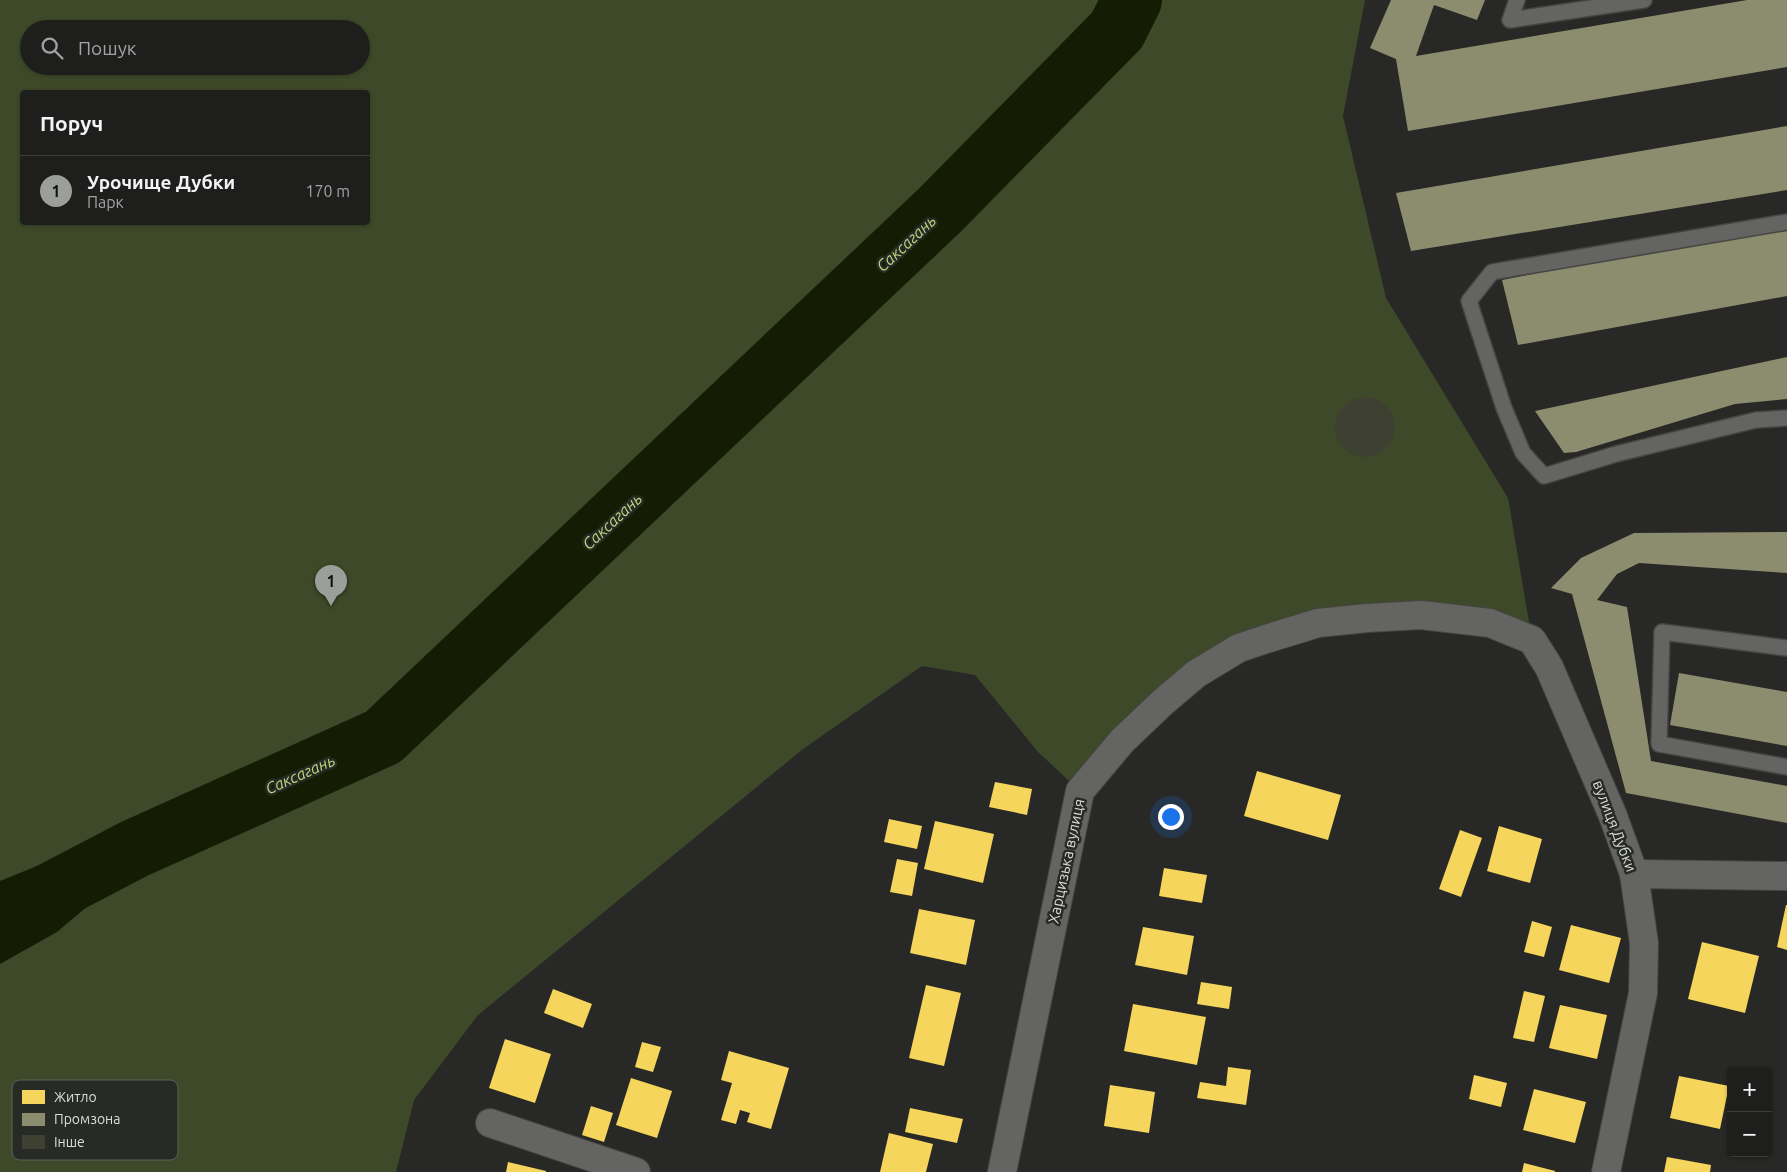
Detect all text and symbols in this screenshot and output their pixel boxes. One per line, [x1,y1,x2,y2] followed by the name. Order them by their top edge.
[20,20,370,75] search box
[38,34,66,62] icon: search
[78,37,137,59] text: Пошук
[40,111,103,135] text: Поруч
[87,171,235,193] text: Урочище Дубки
[51,182,61,200] text: 1
[305,182,350,200] text: 170 m
[87,193,124,211] text: Парк
[873,211,939,275] water label: Саксагань
[579,489,645,553] water label: Саксагань
[315,565,347,606] pin: 1
[262,751,338,797] water label: Саксагань
[1590,778,1640,874] street label: вулиця Дубки
[1045,797,1087,925] street label: Харцизька вулиця
[1158,804,1184,830] your location
[1727,1067,1772,1157] map controls
[1727,1067,1772,1112] button: +
[12,1080,178,1160] legend
[54,1089,97,1105] text: Житло
[54,1111,121,1127] text: Промзона
[1727,1112,1772,1157] button: −
[54,1134,85,1150] text: Інше

